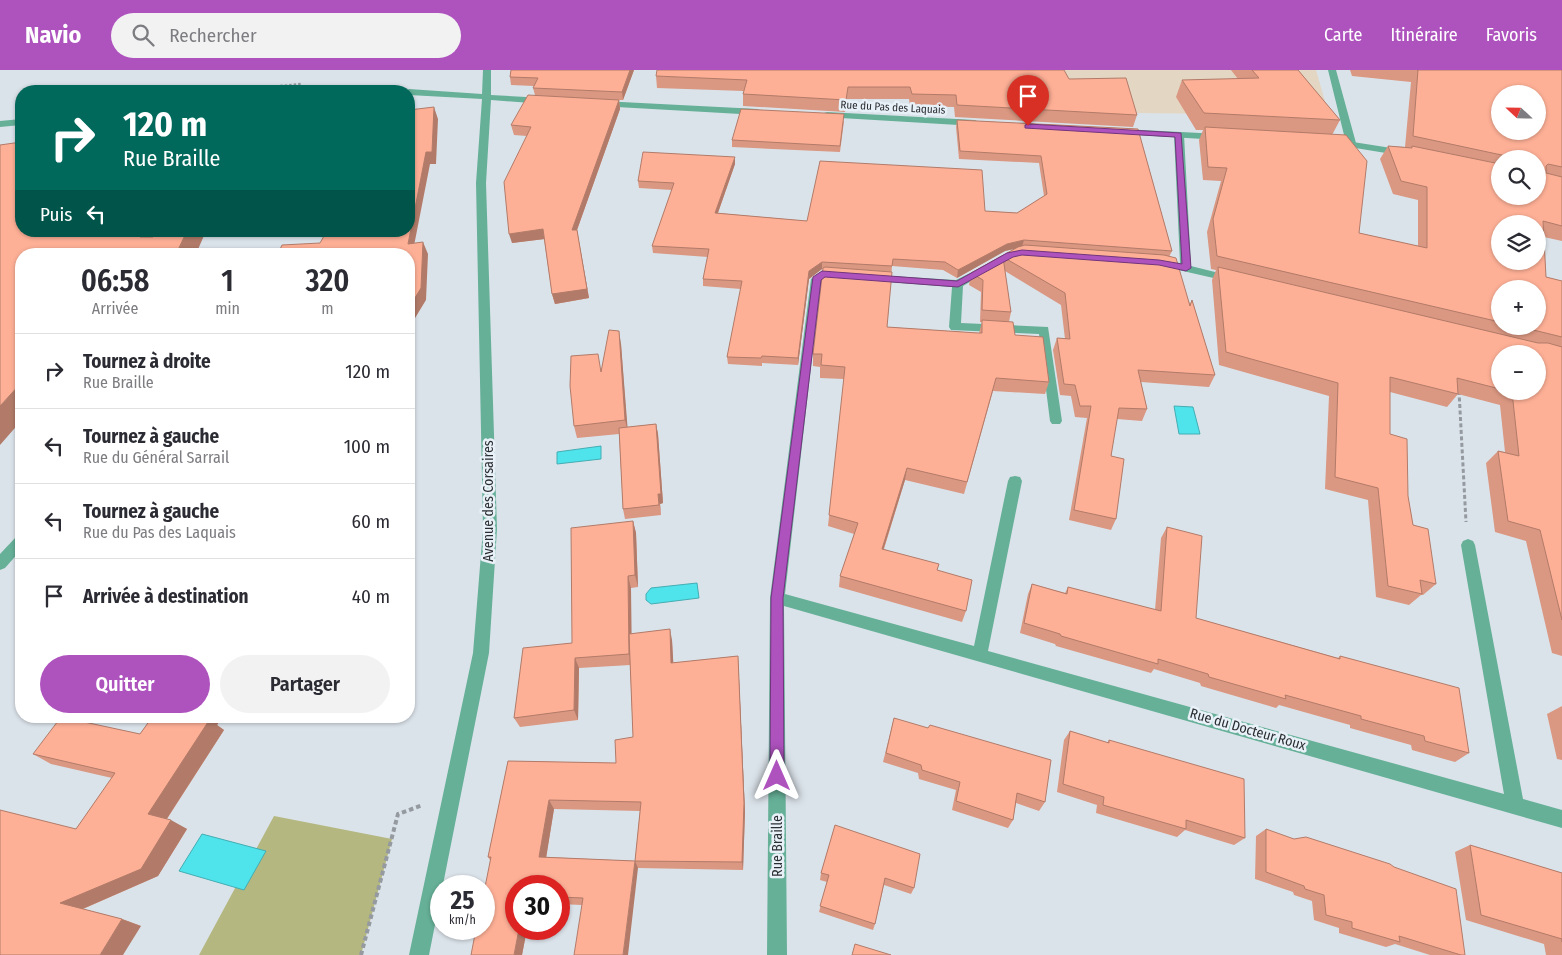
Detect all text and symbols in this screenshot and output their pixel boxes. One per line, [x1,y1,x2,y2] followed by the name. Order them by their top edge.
[111,13,461,58] search box
[25,21,81,49] text: Navio
[129,21,157,49] icon: search
[169,24,257,47] text: Rechercher
[1324,24,1362,46] text: Carte
[1390,24,1458,46] text: Itinéraire
[1486,24,1537,46] text: Favoris
[1007,75,1049,126] pin
[1014,82,1042,110] icon: arrive
[1491,85,1546,140] north arrow
[1491,85,1546,400] map controls
[840,98,946,117] street label: Rue du Pas des Laquais
[123,103,207,145] text: 120 m
[40,105,105,170] icon: right
[123,145,220,172] text: Rue Braille
[1491,150,1546,205] button: search
[82,200,110,228] icon: left
[40,203,72,226] text: Puis
[1491,215,1546,270] button: layers
[81,263,149,299] text: 06:58
[221,263,234,299] text: 1
[306,263,349,299] text: 320
[1491,280,1546,335] button: +
[92,299,138,318] text: Arrivée
[215,299,240,318] text: min
[321,299,334,318] text: m
[1491,345,1546,400] button: −
[83,350,211,373] text: Tournez à droite
[40,357,68,385] icon: right
[345,360,390,383] text: 120 m
[83,373,154,392] text: Rue Braille
[83,425,219,448] text: Tournez à gauche
[40,432,68,460] icon: left
[344,435,390,458] text: 100 m
[480,440,497,562] street label: Avenue des Corsaires
[83,448,229,467] text: Rue du Général Sarrail
[83,500,219,523] text: Tournez à gauche
[40,507,68,535] icon: left
[352,510,390,533] text: 60 m
[83,523,236,542] text: Rue du Pas des Laquais
[40,582,68,610] icon: arrive
[83,585,249,608] text: Arrivée à destination
[352,585,390,608] text: 40 m
[40,655,210,713] button: Quitter
[220,655,390,713] button: Partager
[1188,705,1309,754] street label: Rue du Docteur Roux
[750,749,802,801] position arrow
[769,815,786,877] street label: Rue Braille
[505,875,570,940] speed limit sign: 30
[451,886,474,916] text: 25
[449,913,476,927] text: km/h

